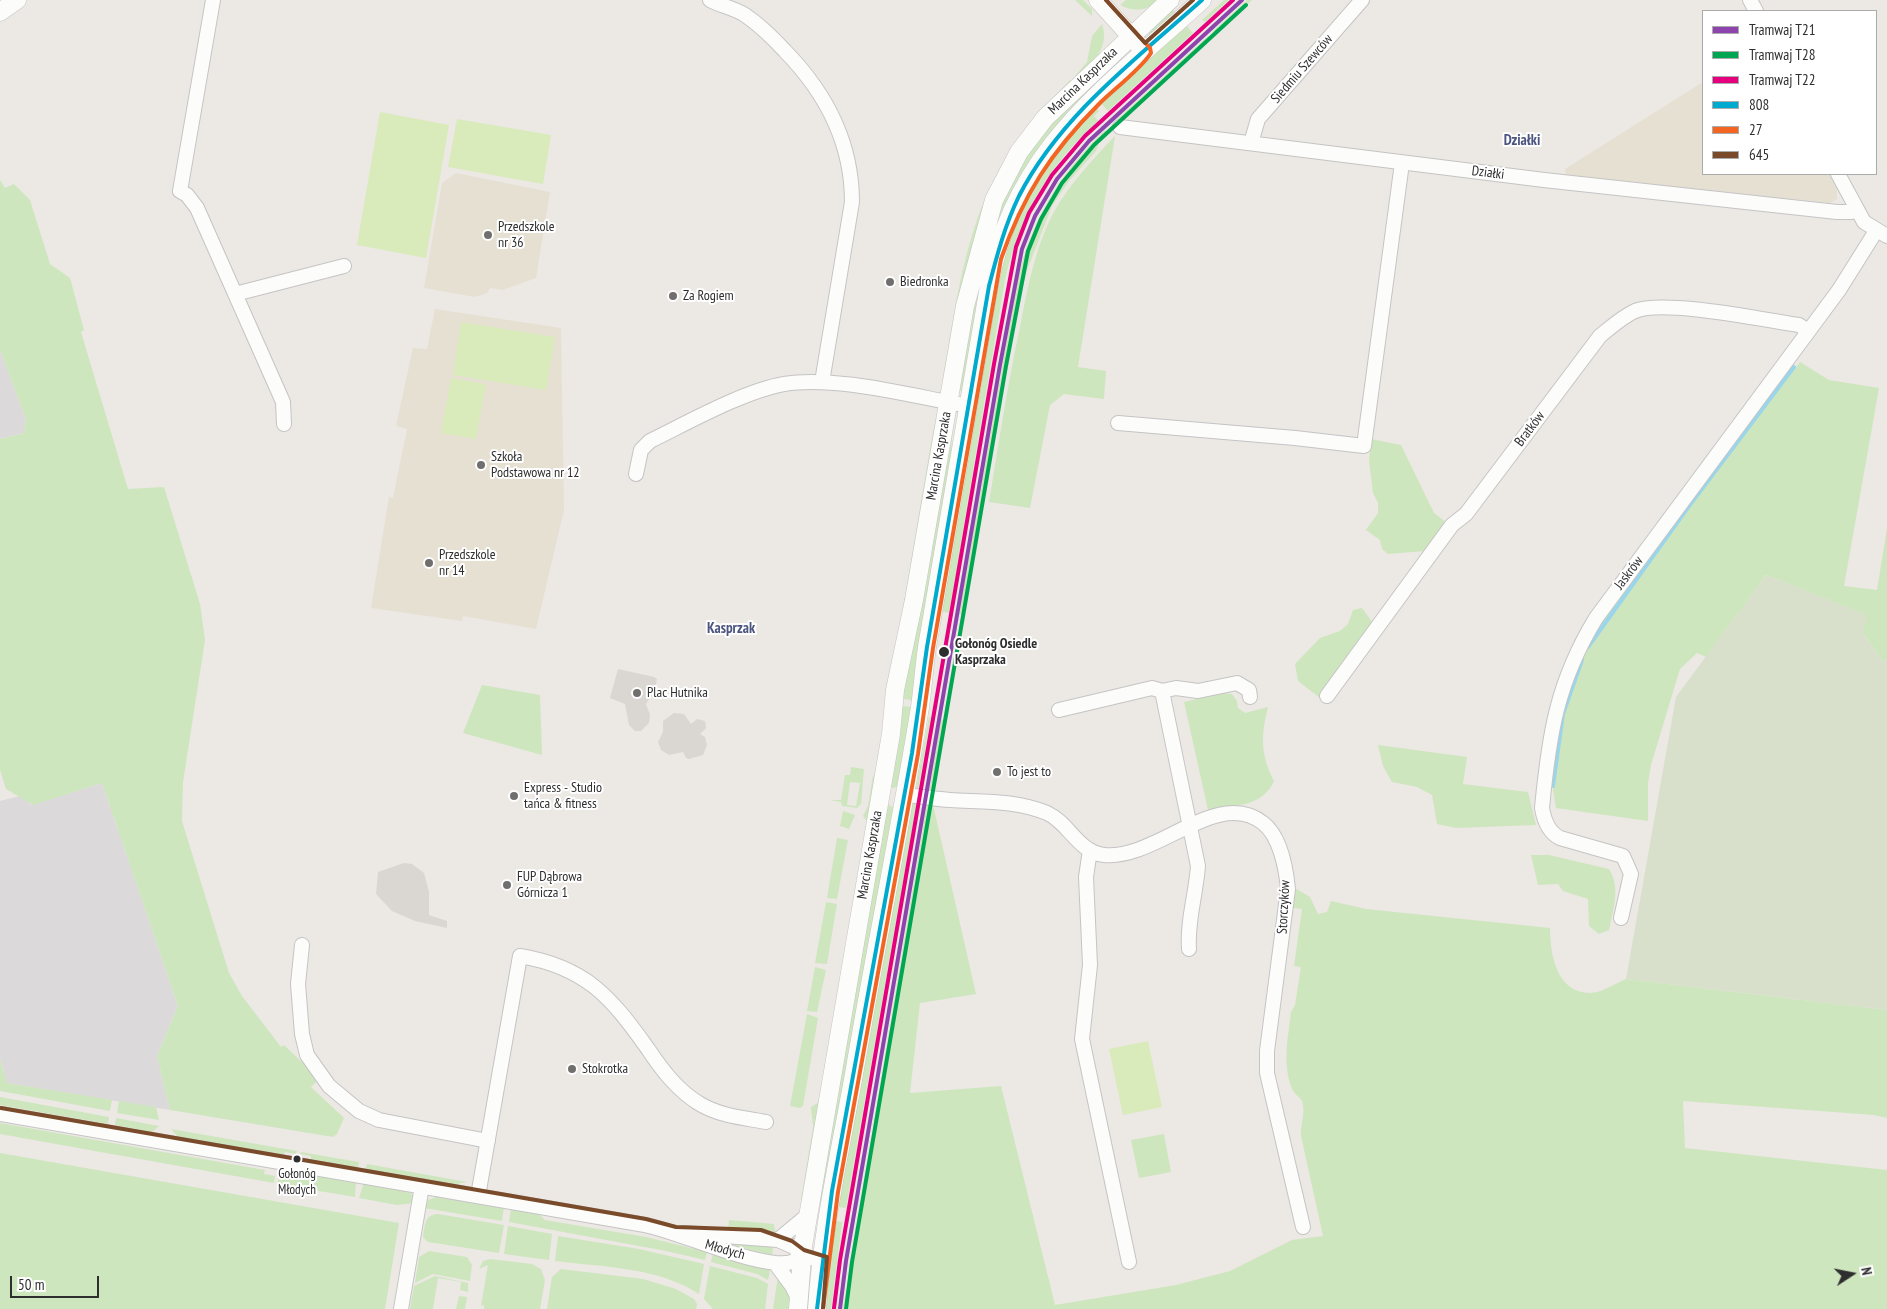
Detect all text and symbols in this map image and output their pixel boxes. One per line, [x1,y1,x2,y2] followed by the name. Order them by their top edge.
[1702,10,1877,175] legend
[1749,20,1815,39] text: Tramwaj T21
[1268,31,1336,107] street label: Siedmiu Szewców
[1045,44,1121,118] street label: Marcina Kasprzaka
[1749,45,1815,64] text: Tramwaj T28
[1749,70,1815,89] text: Tramwaj T22
[1749,95,1769,114] text: 808
[1749,120,1763,139] text: 27
[1504,132,1540,150] district label: Działki
[1749,145,1769,164] text: 645
[1471,163,1505,183] street label: Działki
[498,219,555,252] place label: Przedszkole nr 36
[482,229,494,241] marker: Przedszkole nr 36
[900,274,949,290] place label: Biedronka
[884,276,896,288] marker: Biedronka
[683,288,734,304] place label: Za Rogiem
[667,290,679,302] marker: Za Rogiem
[1511,408,1549,450] street label: Bratków
[923,410,955,502] street label: Marcina Kasprzaka
[491,449,580,482] place label: Szkoła Podstawowa nr 12
[475,459,487,471] marker: Szkoła Podstawowa nr 12
[439,547,496,580] place label: Przedszkole nr 14
[1611,553,1647,593] street label: Jaskrów
[423,557,435,569] marker: Przedszkole nr 14
[707,620,755,638] district label: Kasprzak
[955,636,1037,669] place label: Gołonóg Osiedle Kasprzaka
[937,645,951,659] marker: Gołonóg Osiedle Kasprzaka
[647,685,708,701] place label: Plac Hutnika
[631,687,643,699] marker: Plac Hutnika
[1007,764,1051,780] place label: To jest to
[991,766,1003,778] marker: To jest to
[524,780,602,812] place label: Express - Studio tańca & fitness
[508,790,520,802] marker: Express - Studio tańca & fitness
[854,809,886,901] street label: Marcina Kasprzaka
[517,869,582,902] place label: FUP Dąbrowa Górnicza 1
[501,879,513,891] marker: FUP Dąbrowa Górnicza 1
[1274,880,1294,934] street label: Storczyków
[582,1061,628,1077] place label: Stokrotka
[566,1063,578,1075] marker: Stokrotka
[292,1154,302,1164] marker: Gołonóg Młodych
[278,1166,316,1197] place label: Gołonóg Młodych
[703,1236,747,1264] street label: Młodych
[1827,1249,1877,1299] north arrow
[12,1266,101,1298] scale bar
[1857,1266,1876,1277] text: N
[18,1275,44,1294] text: 50 m

